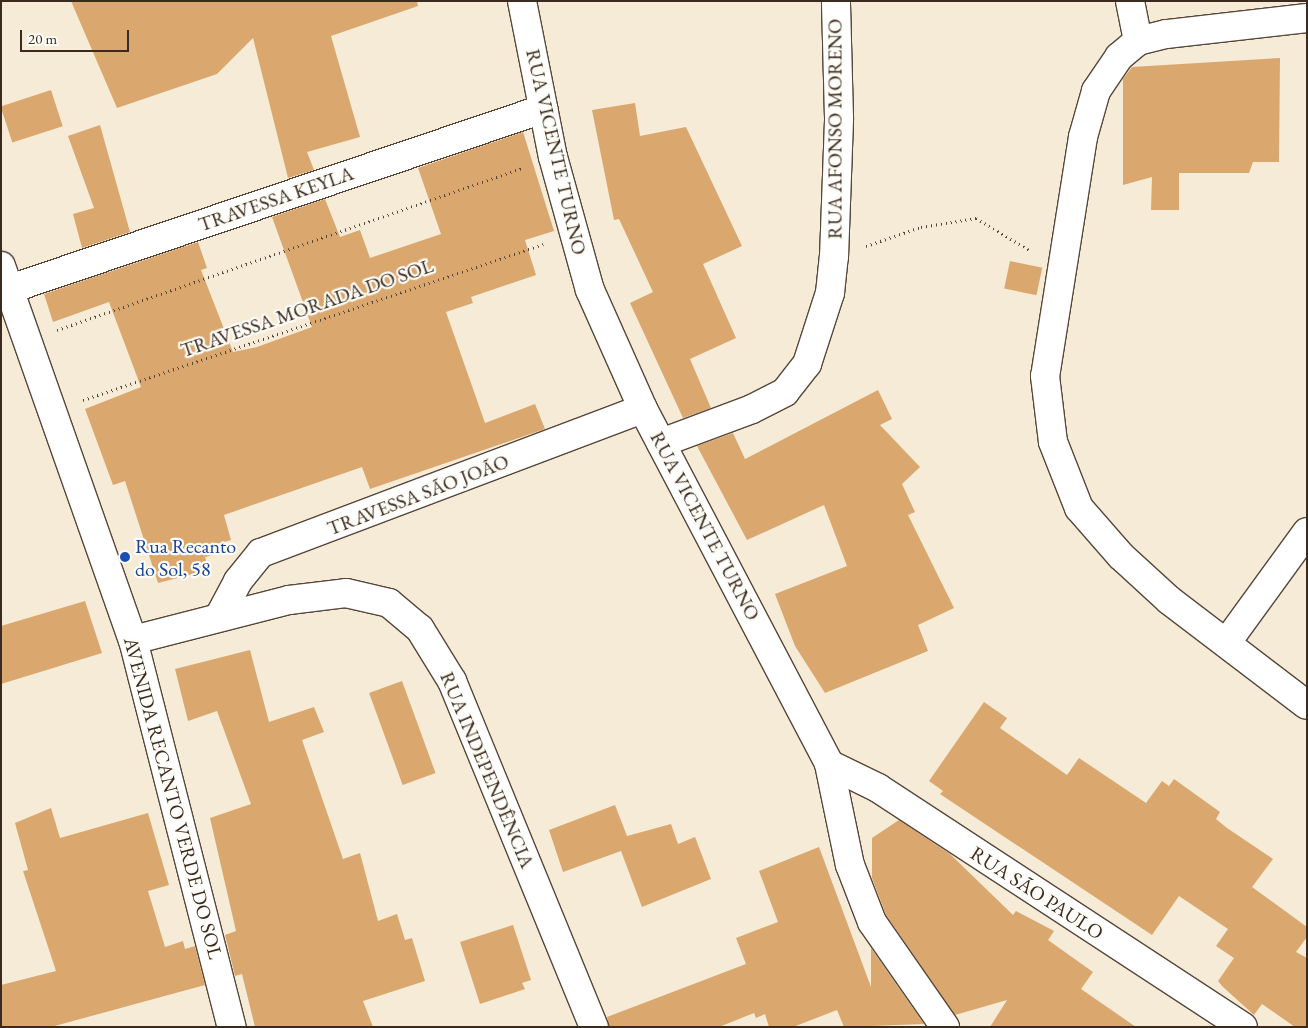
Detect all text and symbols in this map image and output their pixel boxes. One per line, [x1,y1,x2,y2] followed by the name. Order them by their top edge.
[823,19,847,239] street label: RUA AFONSO MORENO
[22,20,131,52] scale bar
[28,29,57,48] text: 20 m
[521,47,591,257] street label: RUA VICENTE TURNO
[195,161,357,237] street label: TRAVESSA KEYLA
[177,253,437,363] street label: TRAVESSA MORADA DO SOL
[645,427,765,625] street label: RUA VICENTE TURNO
[324,449,512,541] street label: TRAVESSA SÃO JOÃO
[135,534,236,581] place label: Rua Recanto do Sol, 58
[119,551,131,563] marker: Rua Recanto do Sol, 58
[118,634,228,962] street label: AVENIDA RECANTO VERDE DO SOL
[435,668,539,872] street label: RUA INDEPENDÊNCIA
[966,841,1108,945] street label: RUA SÃO PAULO

